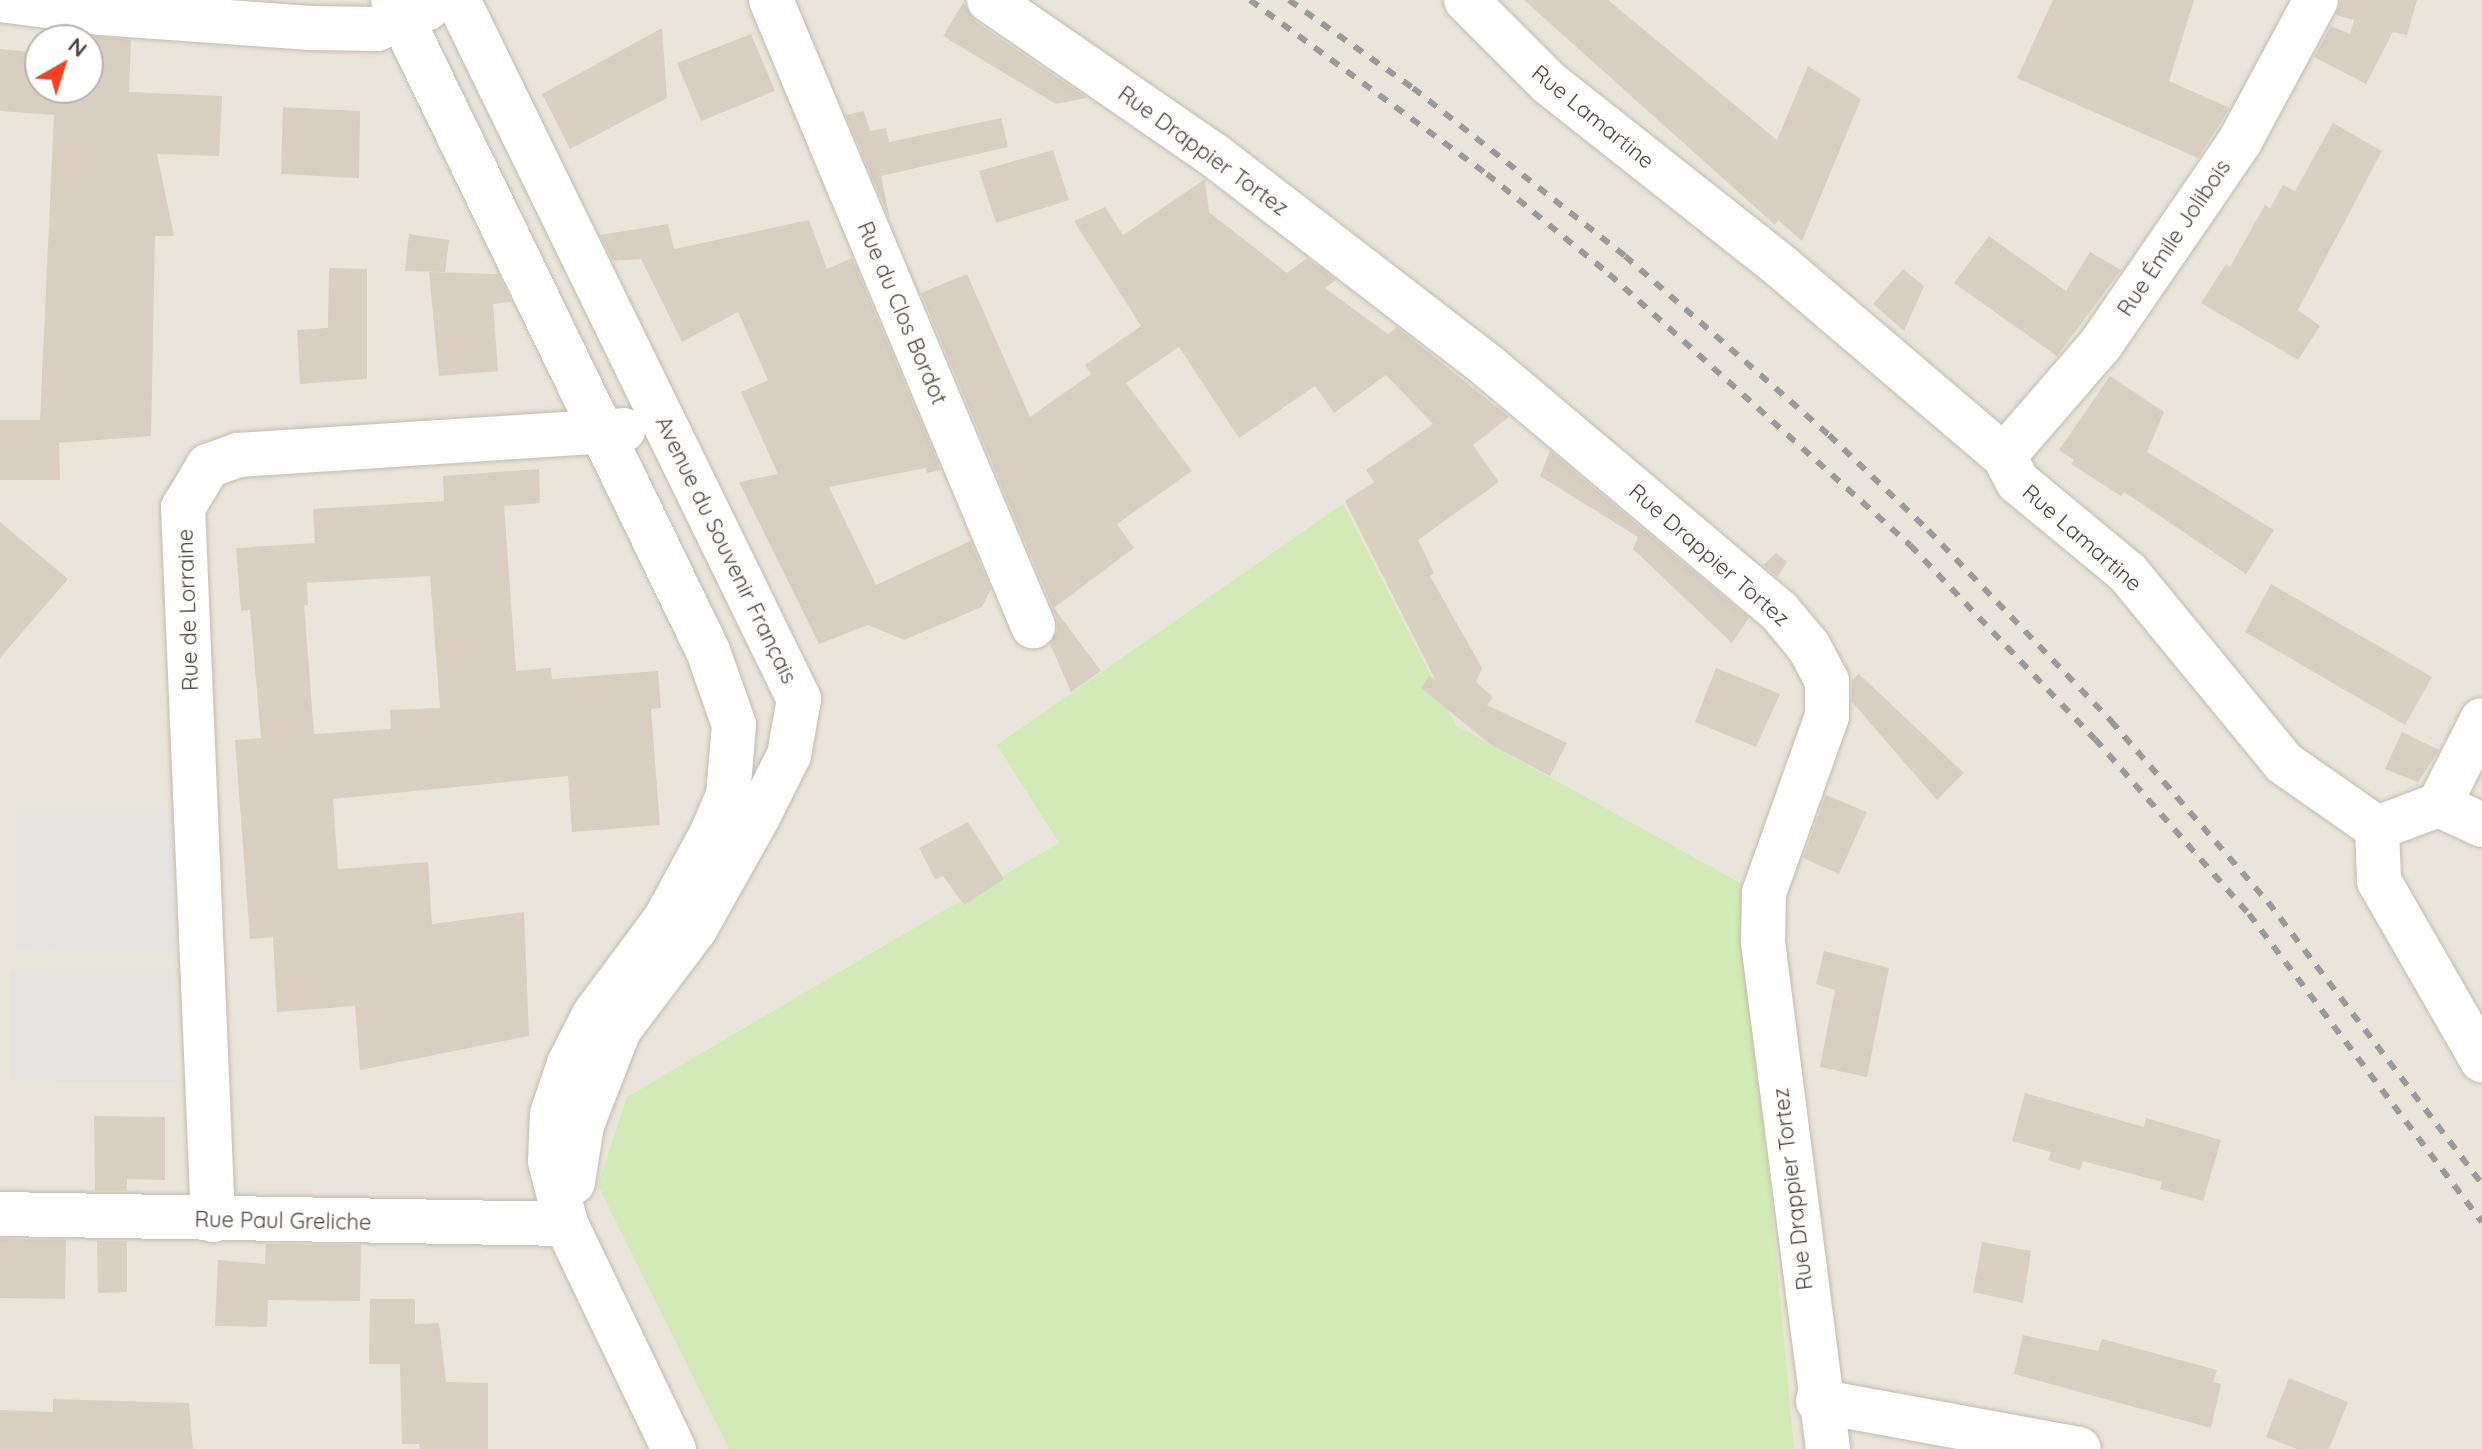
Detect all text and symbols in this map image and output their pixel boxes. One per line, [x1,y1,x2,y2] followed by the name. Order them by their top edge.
[24,24,104,104] north arrow
[63,31,93,63] text: N
[1527,60,1659,174] street label: Rue Lamartine
[1113,80,1293,222] street label: Rue Drappier Tortez
[2112,155,2236,321] street label: Rue Émile Jolibois
[852,218,952,408] street label: Rue du Clos Bordot
[650,412,802,688] street label: Avenue du Souvenir Français
[1623,478,1795,632] street label: Rue Drappier Tortez
[2017,479,2147,597] street label: Rue Lamartine
[172,529,204,691] street label: Rue de Lorraine
[1767,1086,1819,1292] street label: Rue Drappier Tortez
[194,1206,372,1236] street label: Rue Paul Greliche

